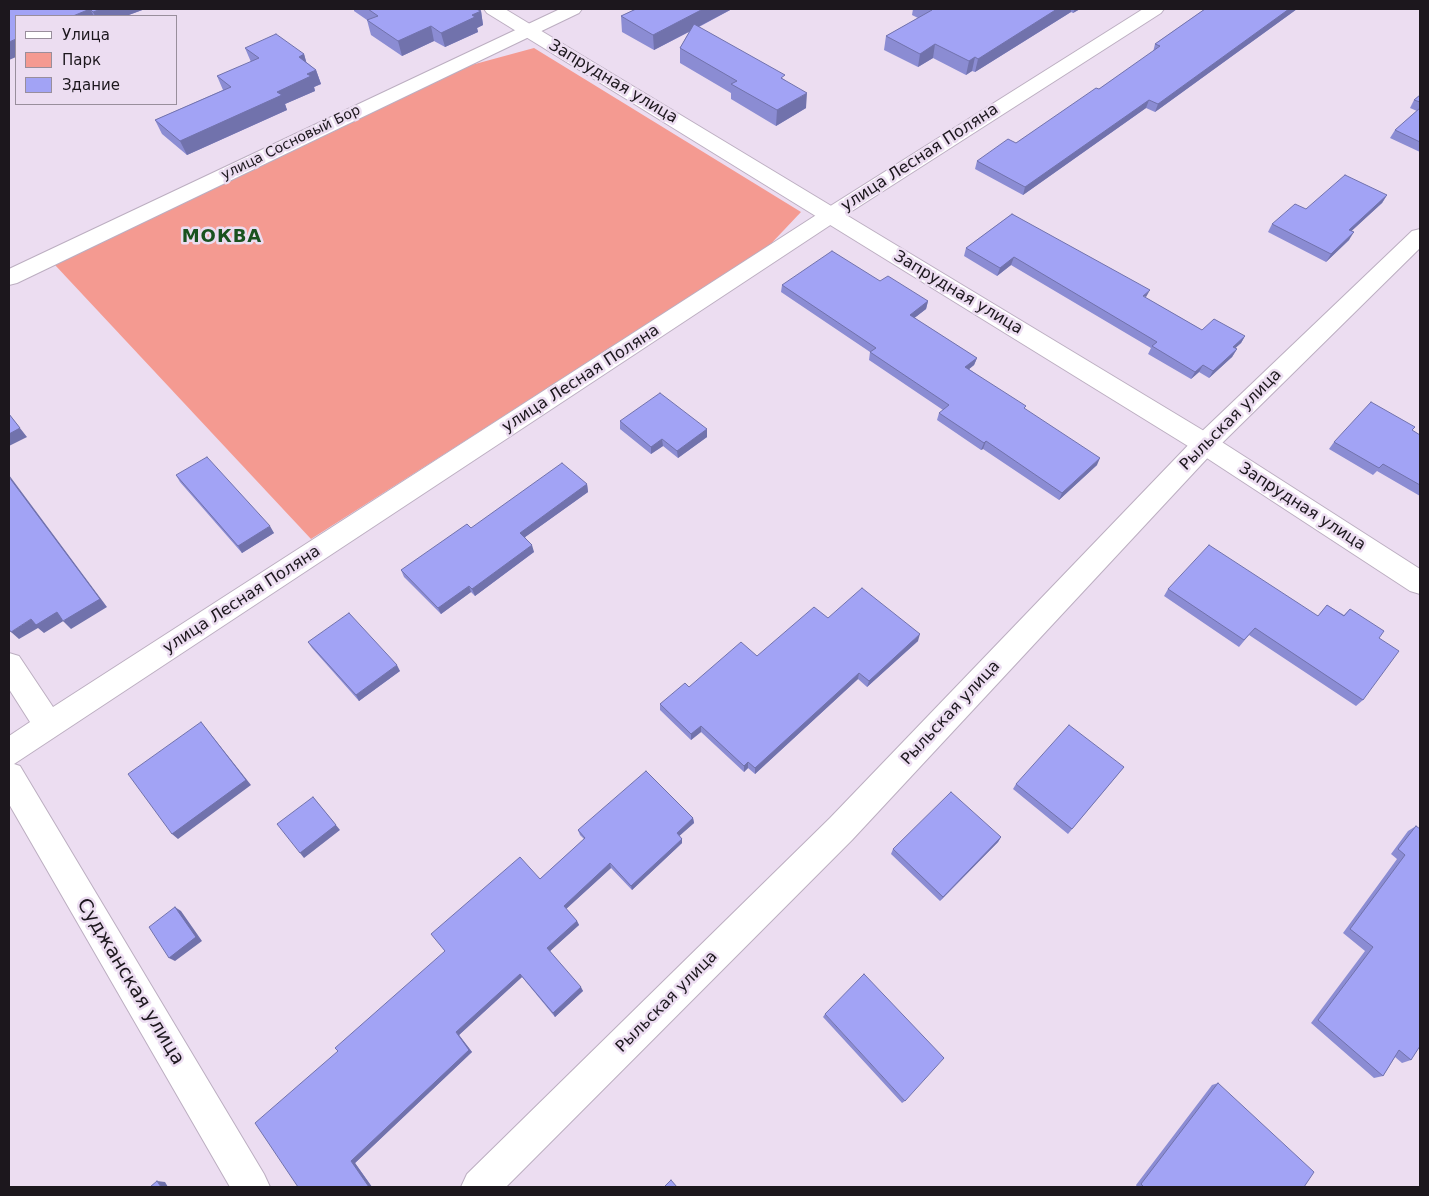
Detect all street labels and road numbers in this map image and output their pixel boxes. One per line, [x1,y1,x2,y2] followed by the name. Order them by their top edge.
[545,36,681,128] street label: Запрудная улица
[838,100,1002,216] street label: улица Лесная Поляна
[219,102,363,184] street label: улица Сосновый Бор
[890,247,1026,339] street label: Запрудная улица
[499,321,663,437] street label: улица Лесная Поляна
[1176,365,1286,475] street label: Рыльская улица
[1235,459,1369,555] street label: Запрудная улица
[160,542,324,658] street label: улица Лесная Поляна
[898,657,1004,769] street label: Рыльская улица
[71,895,189,1069] street label: Суджанская улица
[612,947,722,1057] street label: Рыльская улица

